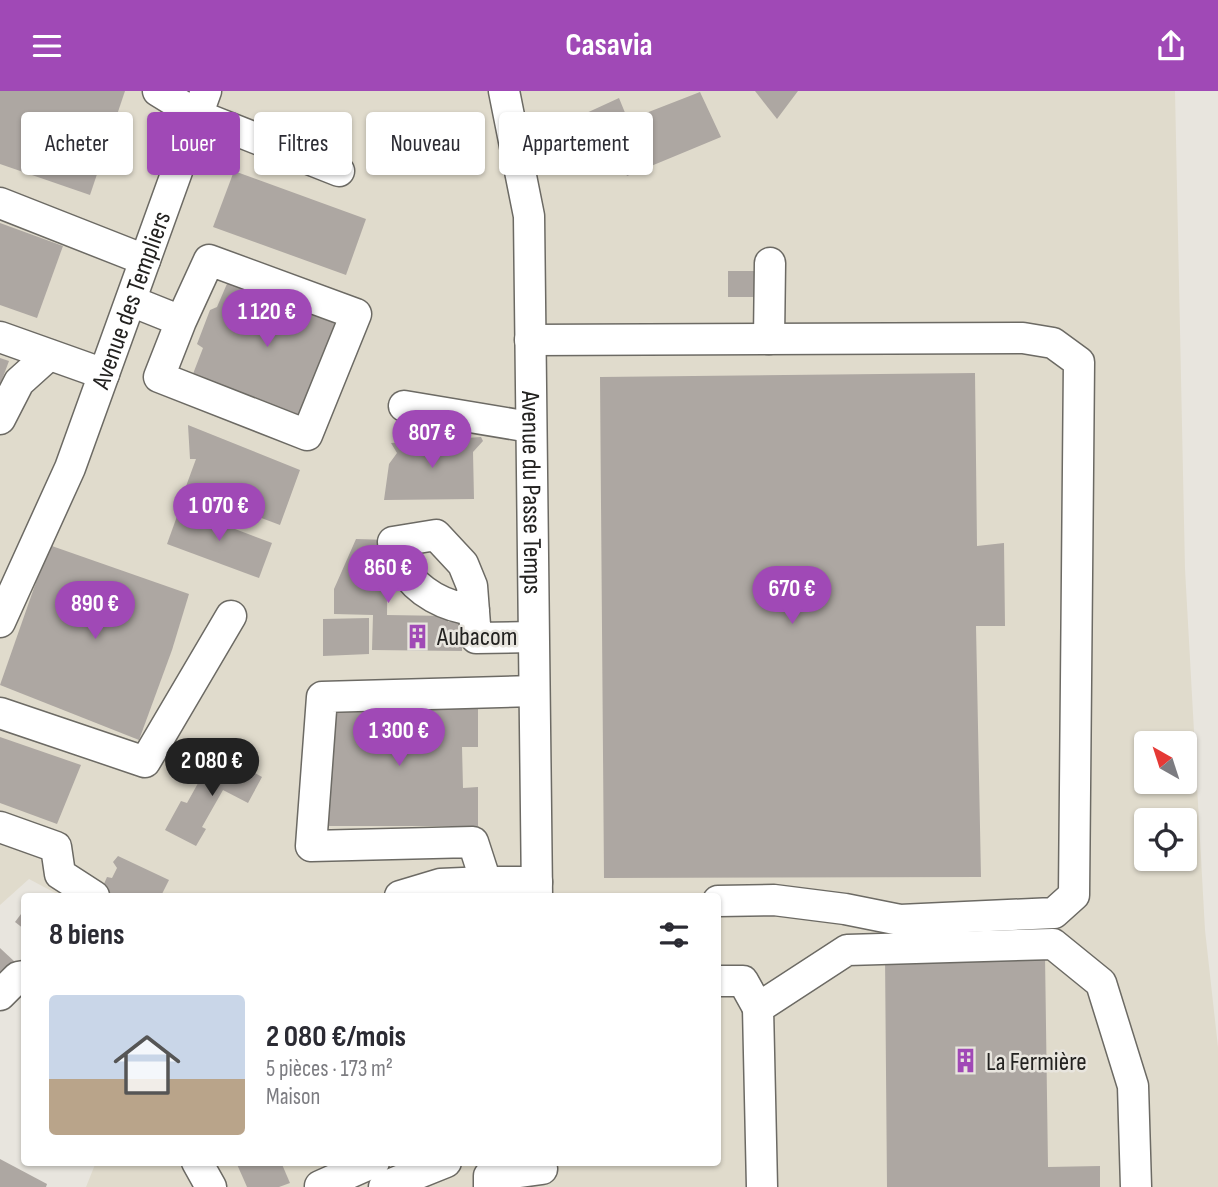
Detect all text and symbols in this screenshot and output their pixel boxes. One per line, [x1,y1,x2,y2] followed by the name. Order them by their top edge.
[565,26,653,65] text: Casavia
[28,27,66,65] icon: menu
[1152,27,1190,65] icon: share
[21,112,133,175] chip: Acheter
[147,112,240,175] chip: Louer
[254,112,352,175] chip: Filtres
[366,112,485,175] chip: Nouveau
[499,112,653,175] chip: Appartement
[86,207,178,394] street label: Avenue des Templiers
[202,289,332,349] pin: 1 120 €
[238,298,296,326] text: 1 120 €
[514,390,547,594] street label: Avenue du Passe Temps
[383,411,481,470] pin: 807 €
[408,419,456,447] text: 807 €
[154,483,284,543] pin: 1 070 €
[189,492,249,520] text: 1 070 €
[339,545,437,605] pin: 860 €
[364,554,412,582] text: 860 €
[743,567,841,626] pin: 670 €
[768,575,816,603] text: 670 €
[46,581,144,641] pin: 890 €
[71,590,119,618] text: 890 €
[403,622,431,650] building icon: Aubacom
[436,622,518,653] place label: Aubacom
[334,709,464,768] pin: 1 300 €
[369,717,429,745] text: 1 300 €
[1134,731,1197,795] north arrow
[1134,731,1197,871] map controls
[147,739,277,798] pin: 2 080 €
[181,747,243,775] text: 2 080 €
[1134,808,1197,871] button: locate
[655,916,693,954] icon: filters
[49,917,125,953] text: 8 biens
[266,1019,406,1055] text: 2 080 €/mois
[105,1023,189,1107] icon: home
[952,1047,980,1075] building icon: La Fermière
[986,1047,1087,1078] place label: La Fermière
[266,1055,393,1083] text: 5 pièces · 173 m²
[266,1083,320,1111] text: Maison

